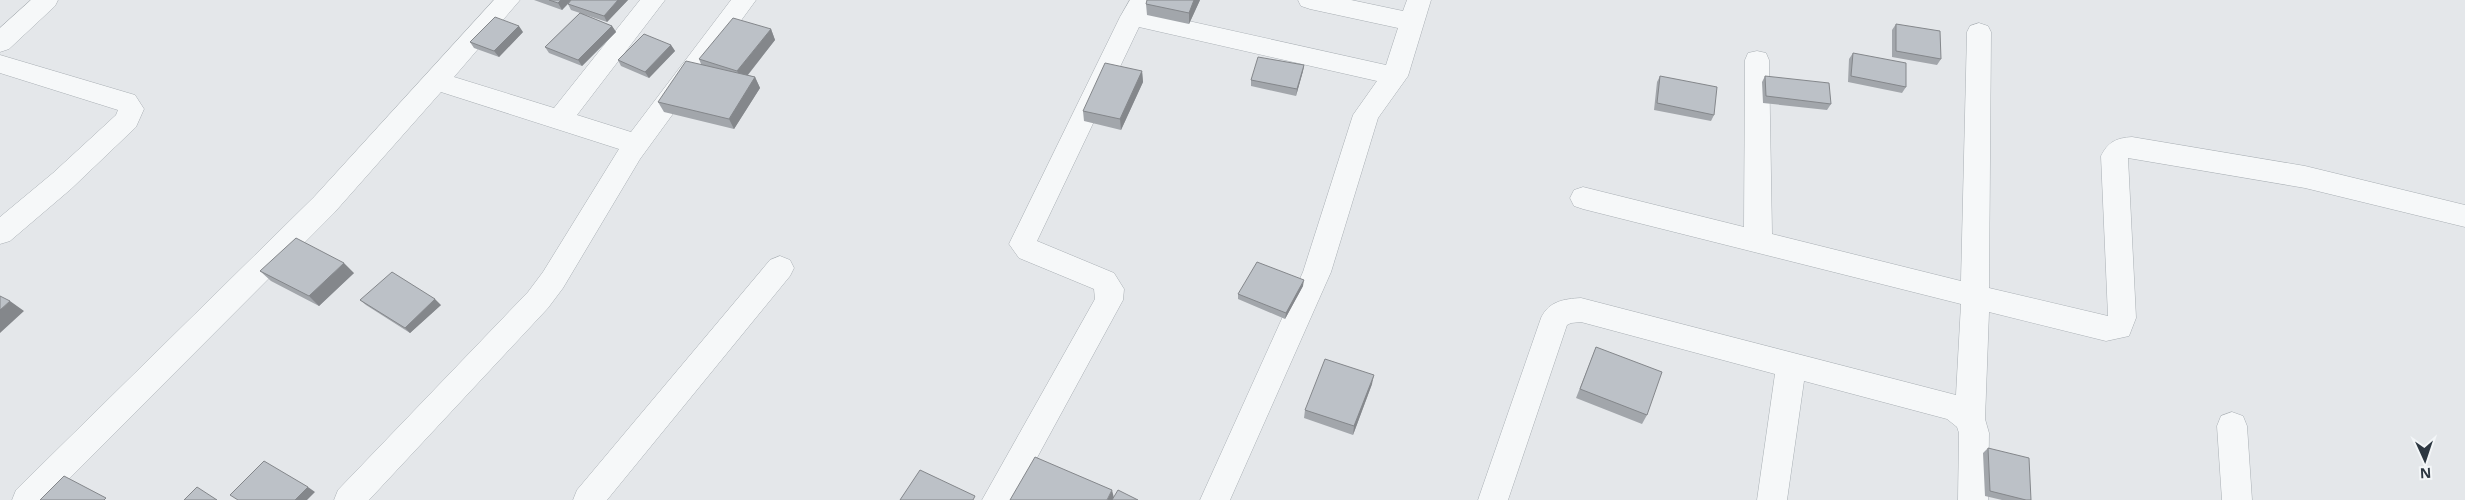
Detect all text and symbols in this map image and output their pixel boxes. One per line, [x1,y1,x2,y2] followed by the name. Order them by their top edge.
[2400,435,2450,485] north arrow
[2420,464,2432,483] text: N

